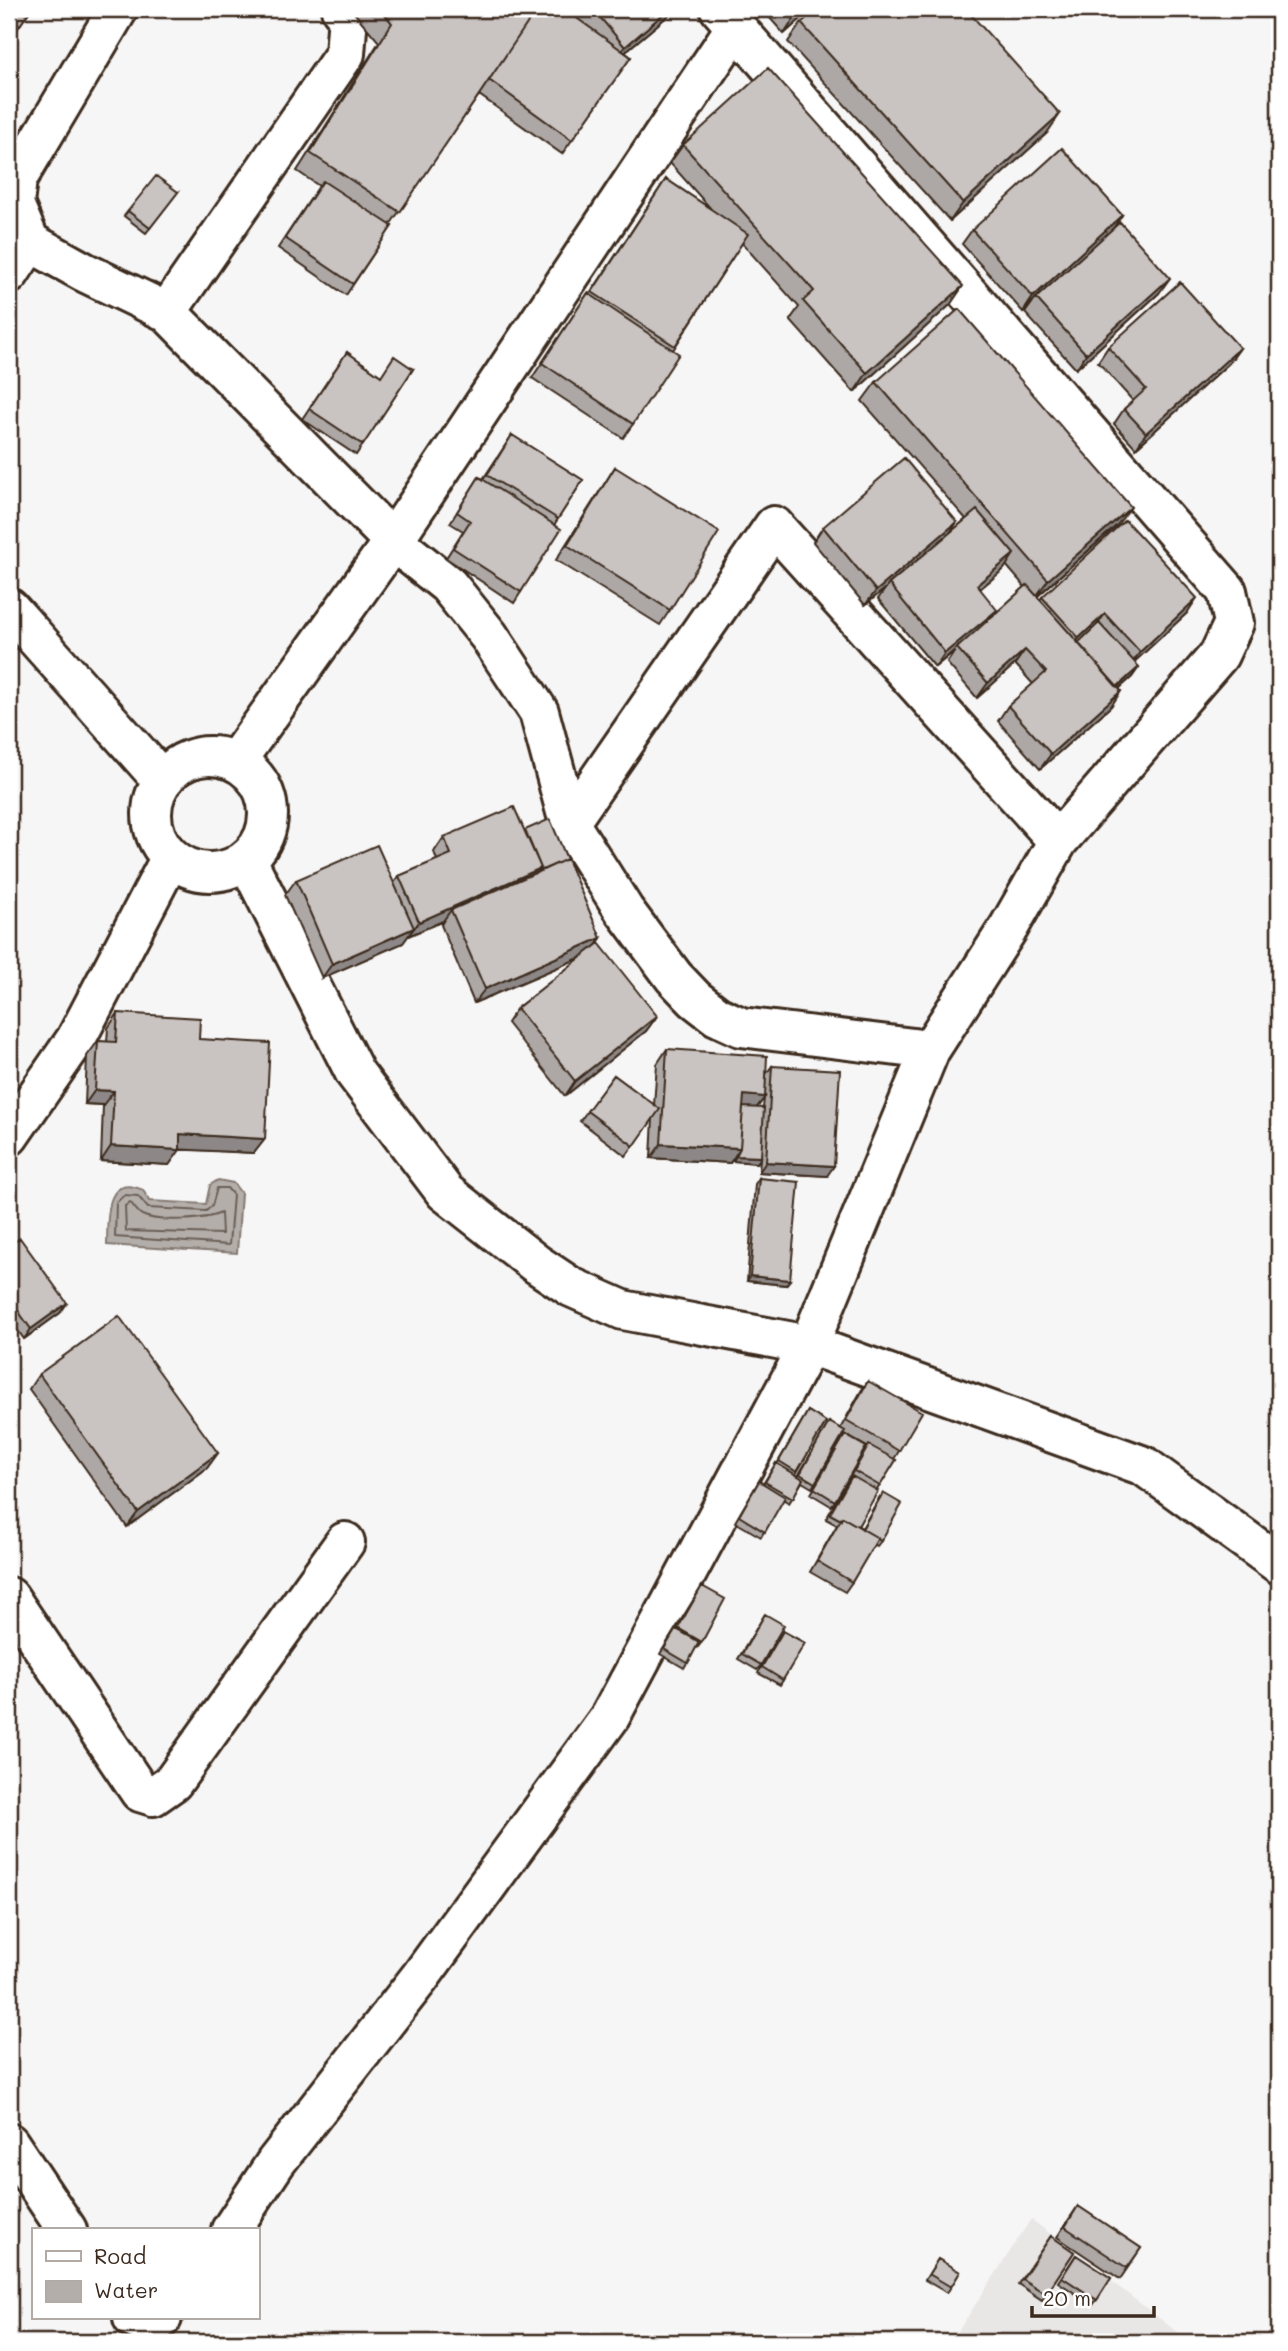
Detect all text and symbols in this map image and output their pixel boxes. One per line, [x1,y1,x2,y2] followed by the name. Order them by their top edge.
[32,2228,259,2320] legend
[94,2242,146,2269] text: Road
[1032,2274,1155,2318] scale bar
[94,2276,158,2303] text: Water
[1043,2284,1091,2311] text: 20 m

